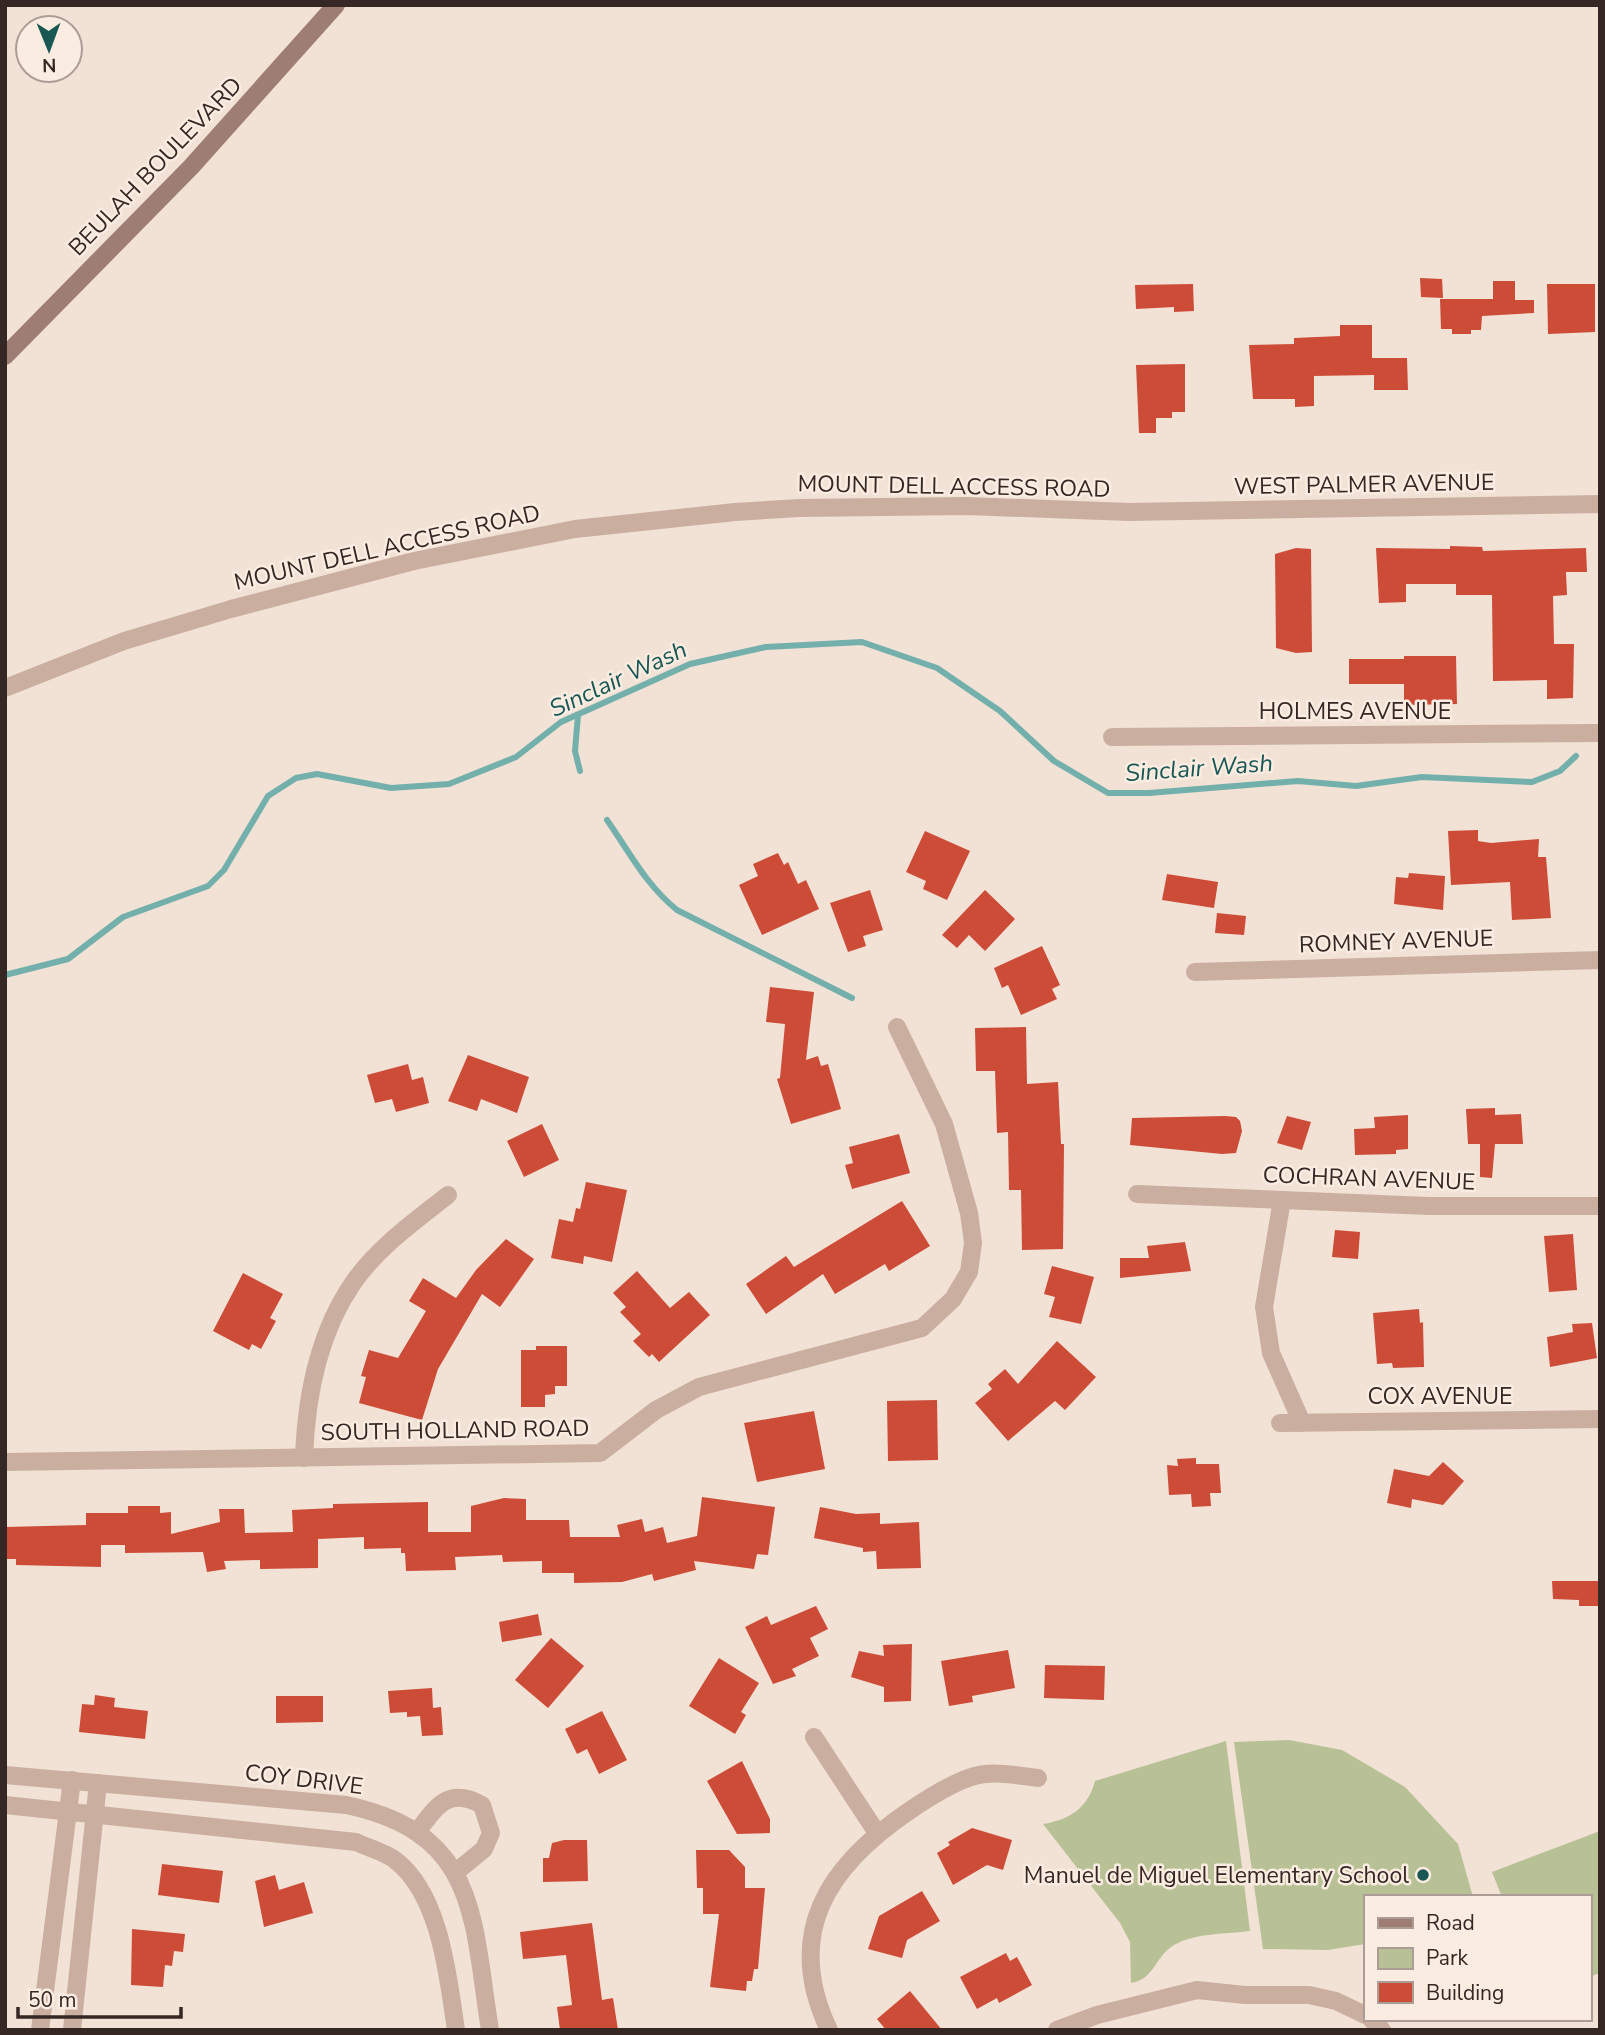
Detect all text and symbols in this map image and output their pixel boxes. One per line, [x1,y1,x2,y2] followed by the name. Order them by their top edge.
[14,14,84,84] north arrow
[42,52,57,78] text: N
[62,70,249,262] street label: BEULAH BOULEVARD
[1233,467,1495,502] street label: WEST PALMER AVENUE
[797,468,1111,505] street label: MOUNT DELL ACCESS ROAD
[231,497,543,598] street label: MOUNT DELL ACCESS ROAD
[544,633,692,725] water label: Sinclair Wash
[1259,696,1451,727] street label: HOLMES AVENUE
[1124,747,1274,789] water label: Sinclair Wash
[1298,923,1494,960] street label: ROMNEY AVENUE
[1262,1159,1476,1198] street label: COCHRAN AVENUE
[1368,1381,1512,1412] street label: COX AVENUE
[320,1413,590,1448] street label: SOUTH HOLLAND ROAD
[243,1757,365,1802] street label: COY DRIVE
[1024,1860,1409,1891] place label: Manuel de Miguel Elementary School
[1415,1867,1431,1883] marker: Manuel de Miguel Elementary School
[1364,1895,1591,2021] legend
[1426,1909,1475,1937] text: Road
[1426,1944,1468,1972] text: Park
[18,1976,180,2020] scale bar
[1426,1979,1504,2007] text: Building
[28,1986,77,2014] text: 50 m

